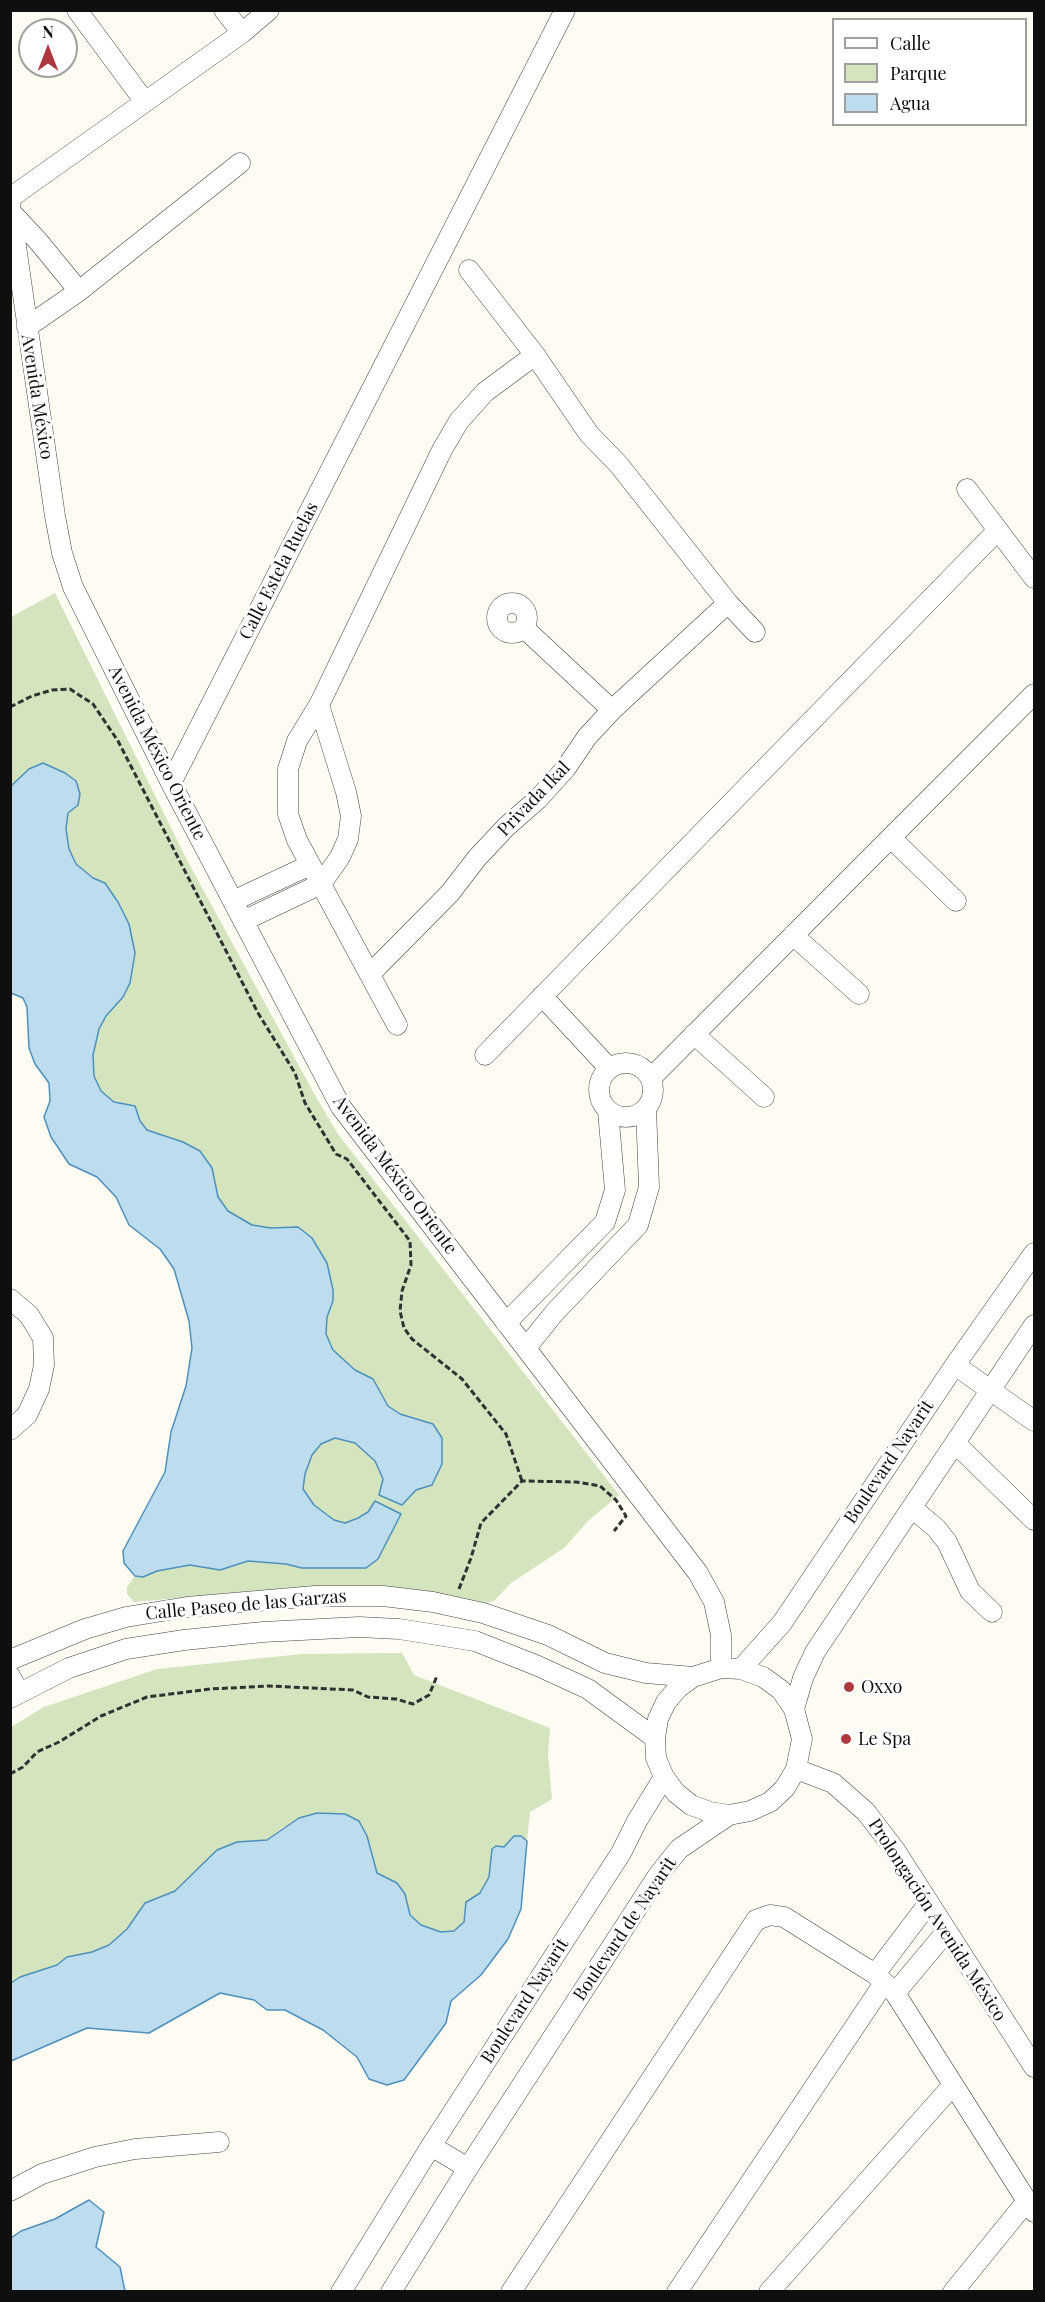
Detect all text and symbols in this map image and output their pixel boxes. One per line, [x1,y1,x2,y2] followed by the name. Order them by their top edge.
[18,18,78,78] north arrow
[832,18,1027,126] legend
[42,21,54,42] text: N
[890,31,931,55] text: Calle
[890,61,947,85] text: Parque
[890,91,930,115] text: Agua
[16,333,58,461] street label: Avenida México
[235,499,323,643] street label: Calle Estela Ruelas
[104,662,210,844] street label: Avenida México Oriente
[493,757,575,841] street label: Privada Ikal
[328,1091,462,1259] street label: Avenida México Oriente
[840,1396,938,1528] street label: Boulevard Nayarit
[145,1585,347,1625] street label: Calle Paseo de las Garzas
[861,1676,902,1698] place label: Oxxo
[842,1680,856,1694] marker: Oxxo
[858,1728,911,1750] place label: Le Spa
[839,1732,853,1746] marker: Le Spa
[863,1815,1011,2025] street label: Prolongación Avenida México
[569,1853,681,2005] street label: Boulevard de Nayarit
[477,1934,573,2068] street label: Boulevard Nayarit

